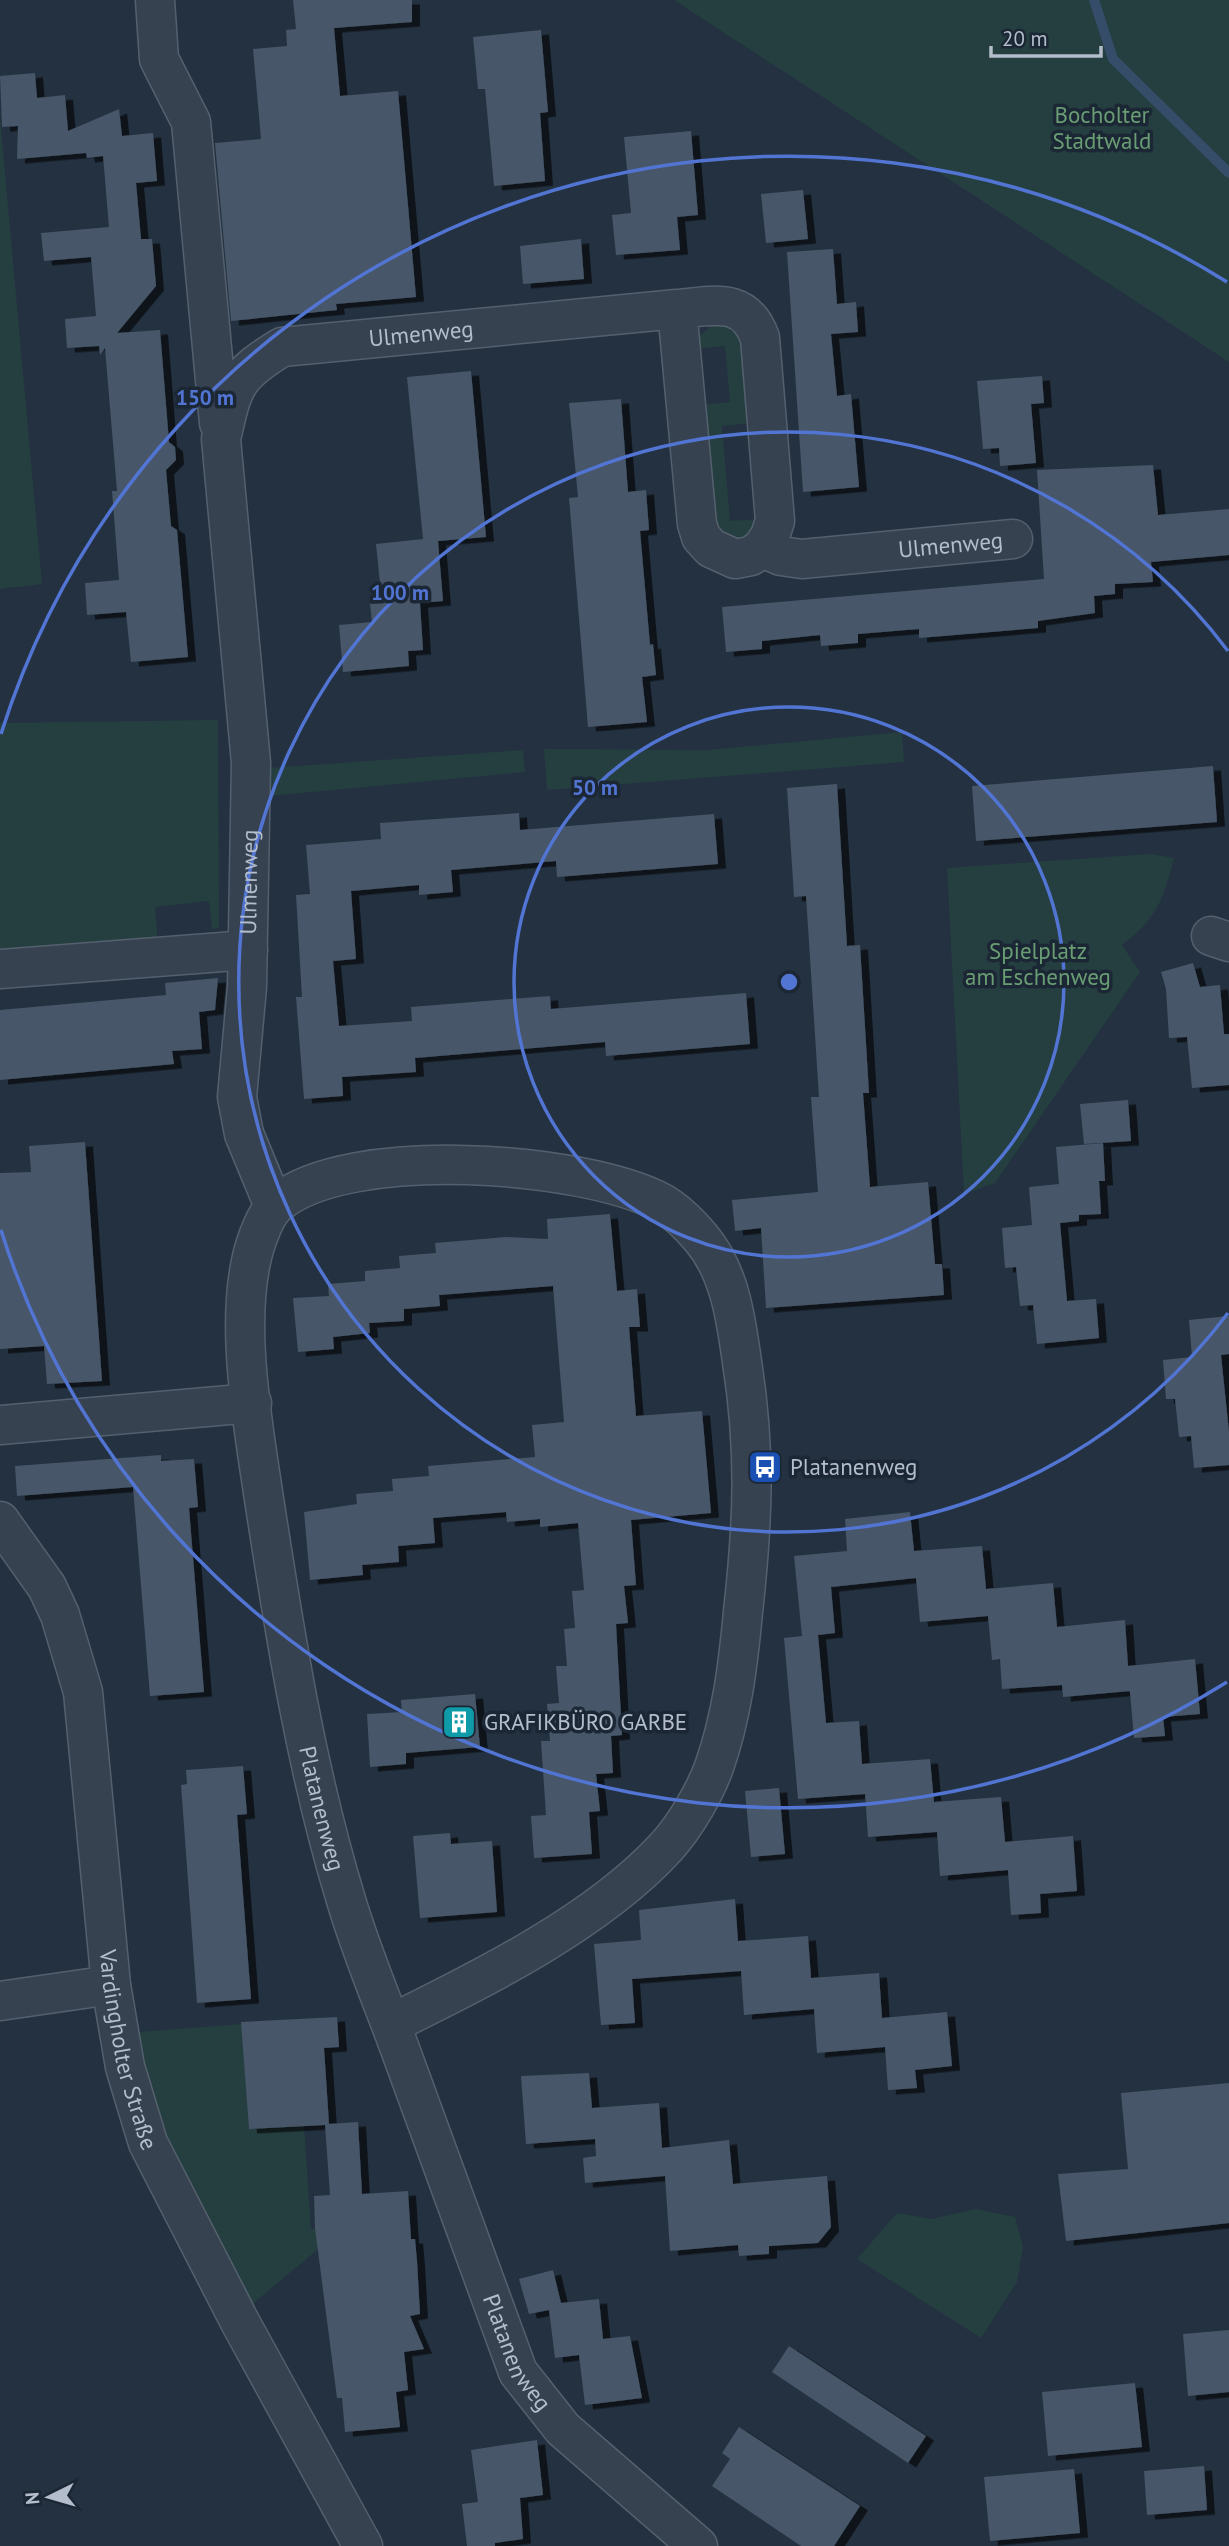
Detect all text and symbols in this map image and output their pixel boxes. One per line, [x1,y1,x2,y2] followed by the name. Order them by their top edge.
[991,14,1101,58] scale bar
[1002,25,1048,52] text: 20 m
[1053,100,1152,155] park label: Bocholter Stadtwald
[367,314,475,353] street label: Ulmenweg
[176,384,234,411] text: 150 m
[897,525,1004,564] street label: Ulmenweg
[371,579,429,606] text: 100 m
[572,774,618,801] text: 50 m
[233,829,264,935] street label: Ulmenweg
[965,936,1111,991] park label: Spielplatz am Eschenweg
[777,970,801,994] centre of rings
[746,1448,784,1486] bus stop icon: Platanenweg
[790,1452,917,1481] place label: Platanenweg
[440,1703,478,1741] building icon: GRAFIKBÜRO GARBE
[484,1707,687,1736] place label: GRAFIKBÜRO GARBE
[293,1743,352,1874] street label: Platanenweg
[94,1947,164,2155] street label: Vardingholter Straße
[477,2290,558,2416] street label: Platanenweg
[14,2462,84,2532] north arrow
[20,2491,45,2506] text: N

